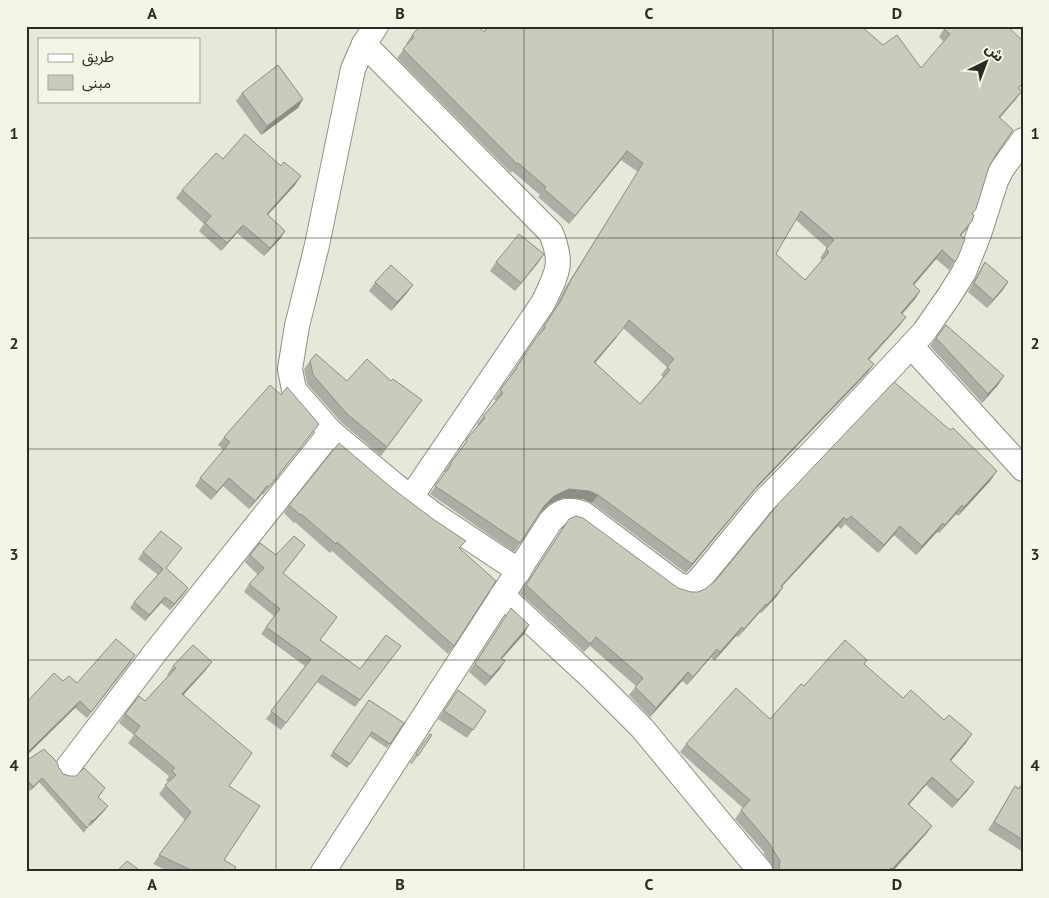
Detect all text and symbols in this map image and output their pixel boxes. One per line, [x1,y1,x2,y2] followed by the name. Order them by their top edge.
[147,3,157,23] text: A
[395,3,405,23] text: B
[645,3,654,23] text: C
[892,3,902,23] text: D
[38,38,200,102] legend
[962,38,1012,88] north arrow
[982,39,1008,65] text: ش
[82,47,114,67] text: طريق
[82,73,111,92] text: مبنى
[9,123,19,143] text: 1
[1030,123,1040,143] text: 1
[9,333,19,353] text: 2
[1030,333,1040,353] text: 2
[9,544,19,564] text: 3
[1030,544,1040,564] text: 3
[9,755,19,775] text: 4
[1030,755,1040,775] text: 4
[147,874,157,894] text: A
[395,874,405,894] text: B
[645,874,654,894] text: C
[892,874,902,894] text: D

